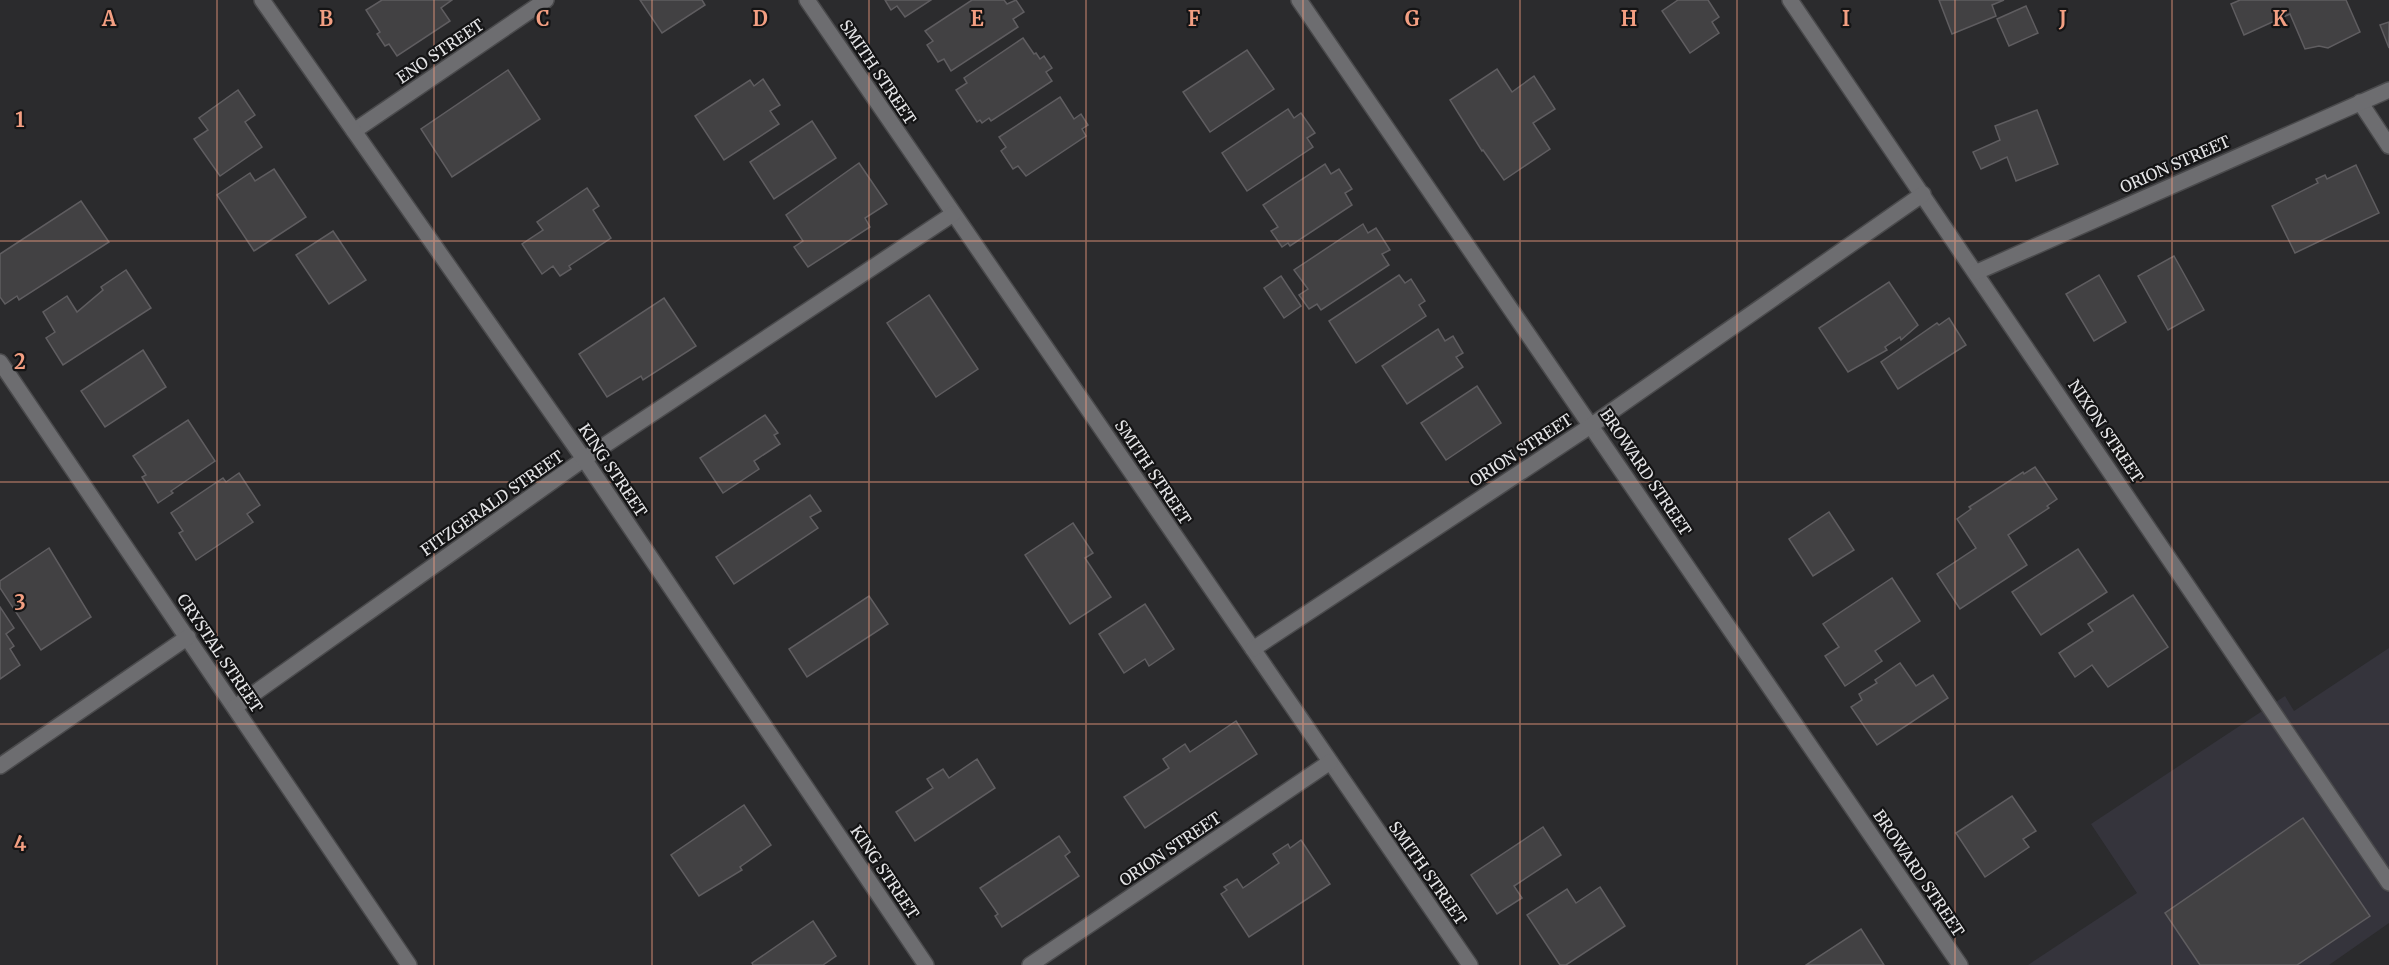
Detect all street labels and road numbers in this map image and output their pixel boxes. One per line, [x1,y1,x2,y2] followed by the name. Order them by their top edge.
[393,14,487,88] street label: ENO STREET
[836,16,920,128] street label: SMITH STREET
[2117,131,2233,197] street label: ORION STREET
[2064,376,2148,486] street label: NIXON STREET
[1596,405,1696,539] street label: BROWARD STREET
[1466,409,1576,491] street label: ORION STREET
[1111,416,1195,528] street label: SMITH STREET
[574,419,652,521] street label: KING STREET
[417,446,567,560] street label: FITZGERALD STREET
[173,590,267,716] street label: CRYSTAL STREET
[1869,806,1969,940] street label: BROWARD STREET
[1115,808,1225,890] street label: ORION STREET
[1385,817,1471,929] street label: SMITH STREET
[846,821,924,923] street label: KING STREET

